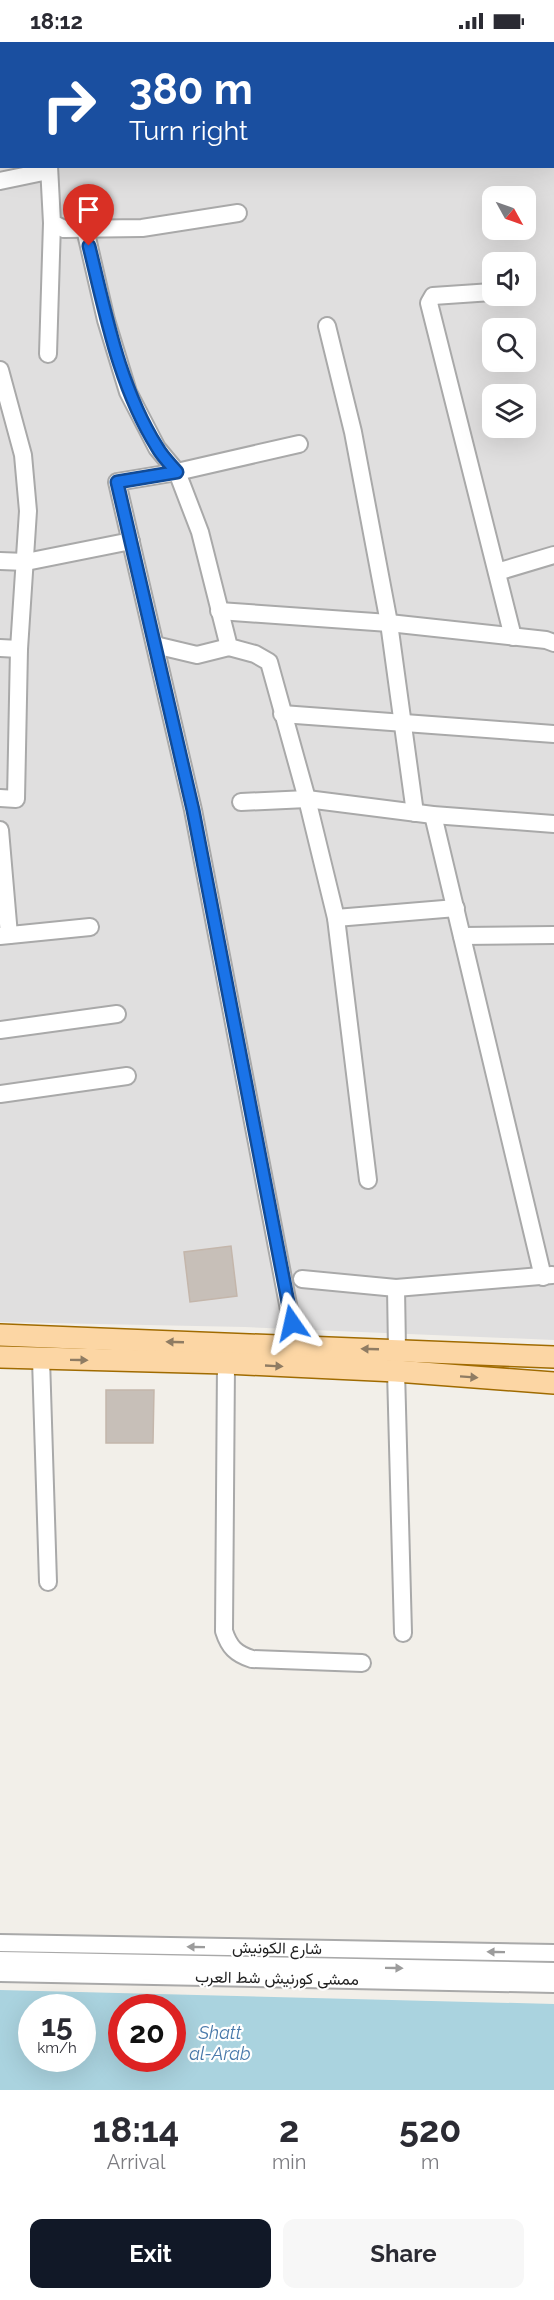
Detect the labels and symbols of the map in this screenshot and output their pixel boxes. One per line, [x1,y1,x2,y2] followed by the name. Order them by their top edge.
[63,184,114,246] pin
[482,186,536,240] north arrow
[260,1291,324,1355] position arrow
[165,1337,184,1346] one-way arrow
[360,1345,379,1354] one-way arrow
[70,1355,89,1365] one-way arrow
[265,1361,284,1370] one-way arrow
[460,1372,479,1381] one-way arrow
[232,1938,322,1960] street label: شارع الكونيش
[186,1942,205,1951] one-way arrow
[486,1948,505,1957] one-way arrow
[385,1963,404,1972] one-way arrow
[195,1967,359,1990] street label: ممشى كورنيش شط العرب
[108,1994,186,2072] speed limit sign: 20
[189,2022,251,2064] water label: Shatt al-Arab

